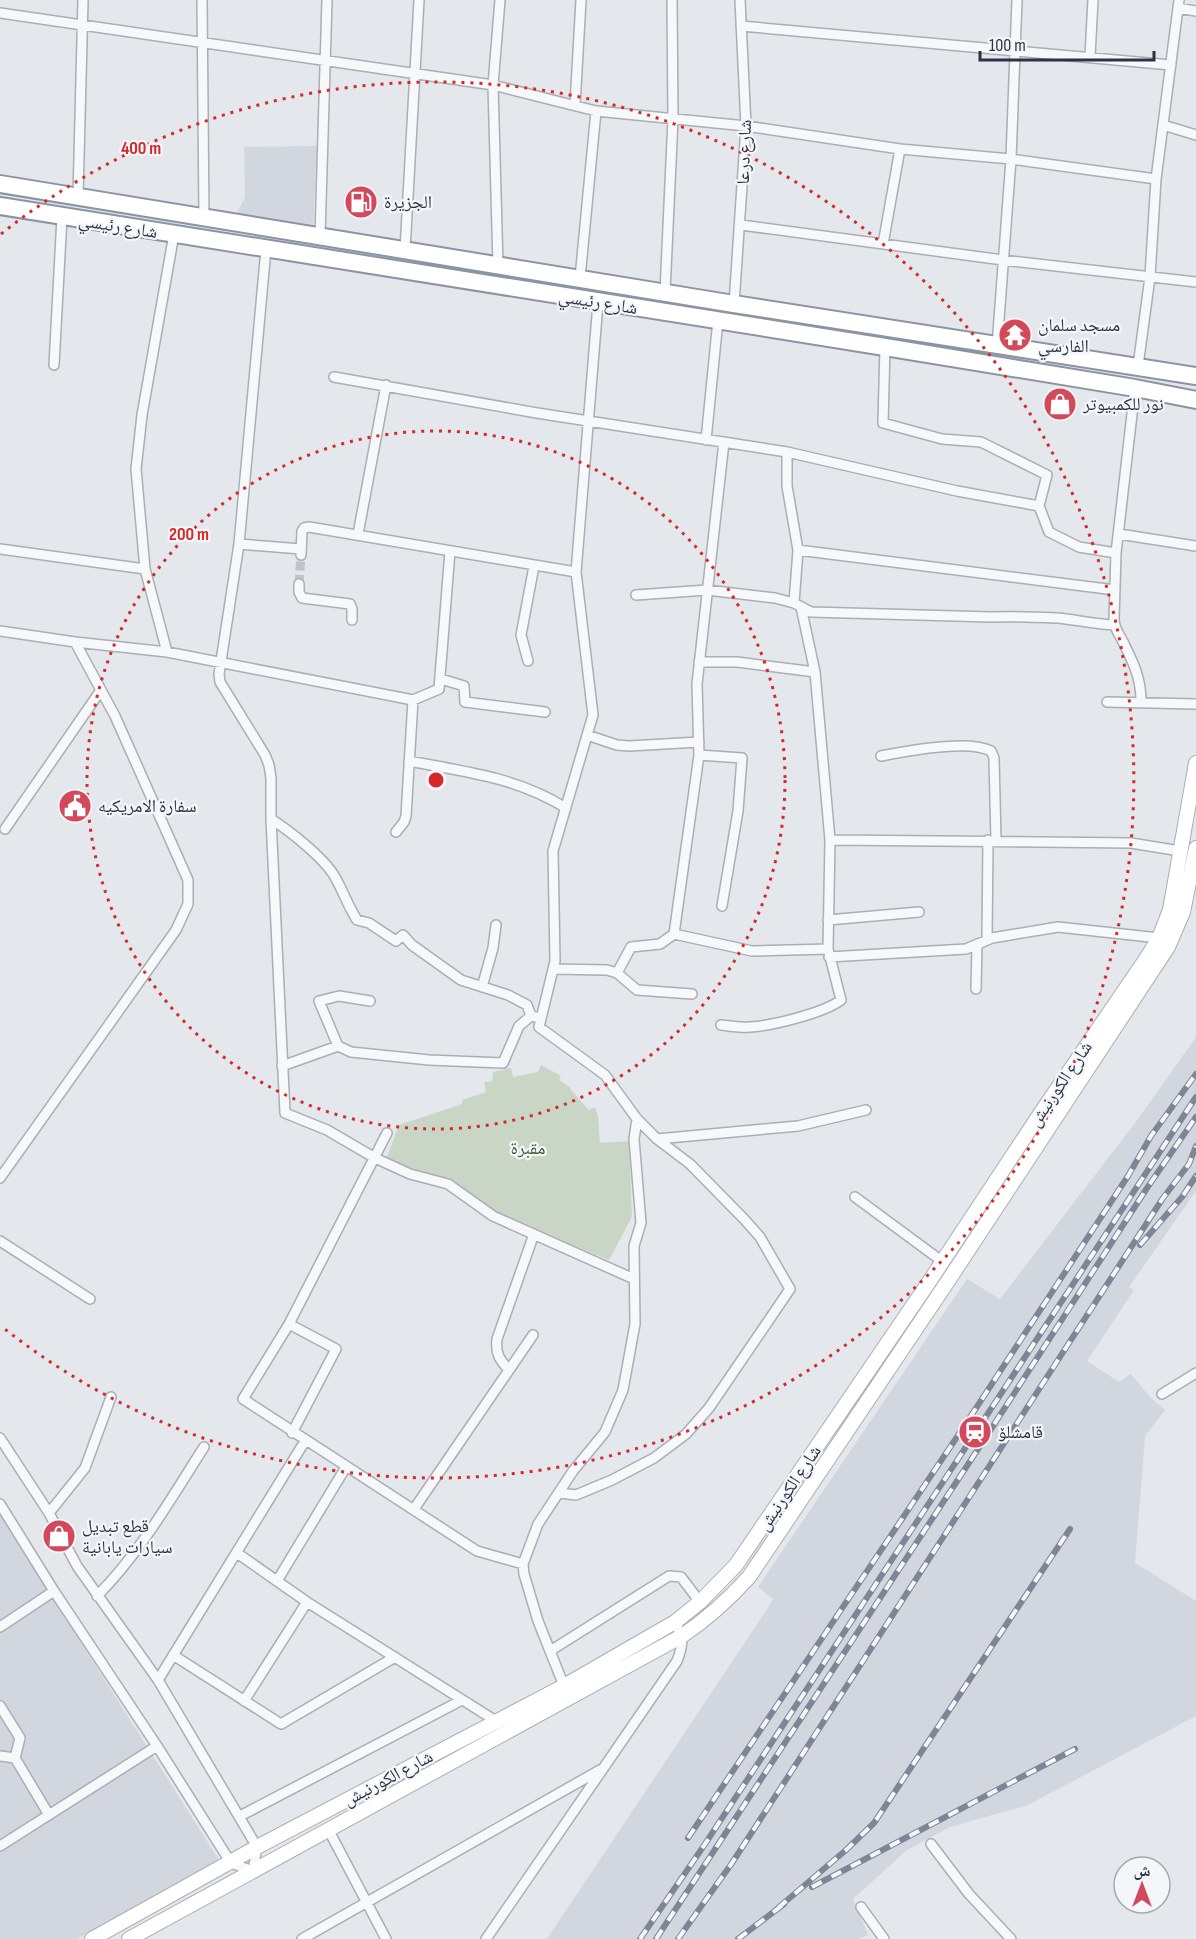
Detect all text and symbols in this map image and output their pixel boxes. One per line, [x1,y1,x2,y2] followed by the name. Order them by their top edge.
[980,24,1154,62] scale bar
[989,35,1026,56] text: 100 m
[733,119,756,185] street label: شارع درعا
[121,138,161,159] text: 400 m
[343,184,379,220] fuel station icon: الجزيرة
[384,192,432,213] place label: الجزيرة
[76,210,159,247] street label: شارع رئيسي
[556,286,639,323] street label: شارع رئيسي
[1038,315,1120,361] place label: مسجد سلمان الفارسي
[997,317,1033,353] temple icon: مسجد سلمان الفارسي
[1042,386,1078,422] shop icon: نور للكمبيوتر
[1082,394,1164,415] place label: نور للكمبيوتر
[169,524,209,545] text: 200 m
[426,770,446,790] centre of rings
[57,788,93,824] public building icon: سفارة الامريكيه
[98,796,197,817] place label: سفارة الامريكيه
[1024,1038,1097,1131] street label: شارع الكورنيش
[510,1138,546,1159] park label: مقبرة
[957,1414,993,1450] station icon: قامشلۆ
[998,1422,1043,1443] place label: قامشلۆ
[753,1442,826,1535] street label: شارع الكورنيش
[82,1516,173,1558] place label: قطع تبديل سيارات يابانية
[41,1518,77,1554] shop icon: قطع تبديل سيارات يابانية
[340,1746,437,1811] street label: شارع الكورنيش
[1112,1855,1172,1915] north arrow
[1134,1862,1151,1881] text: ش

